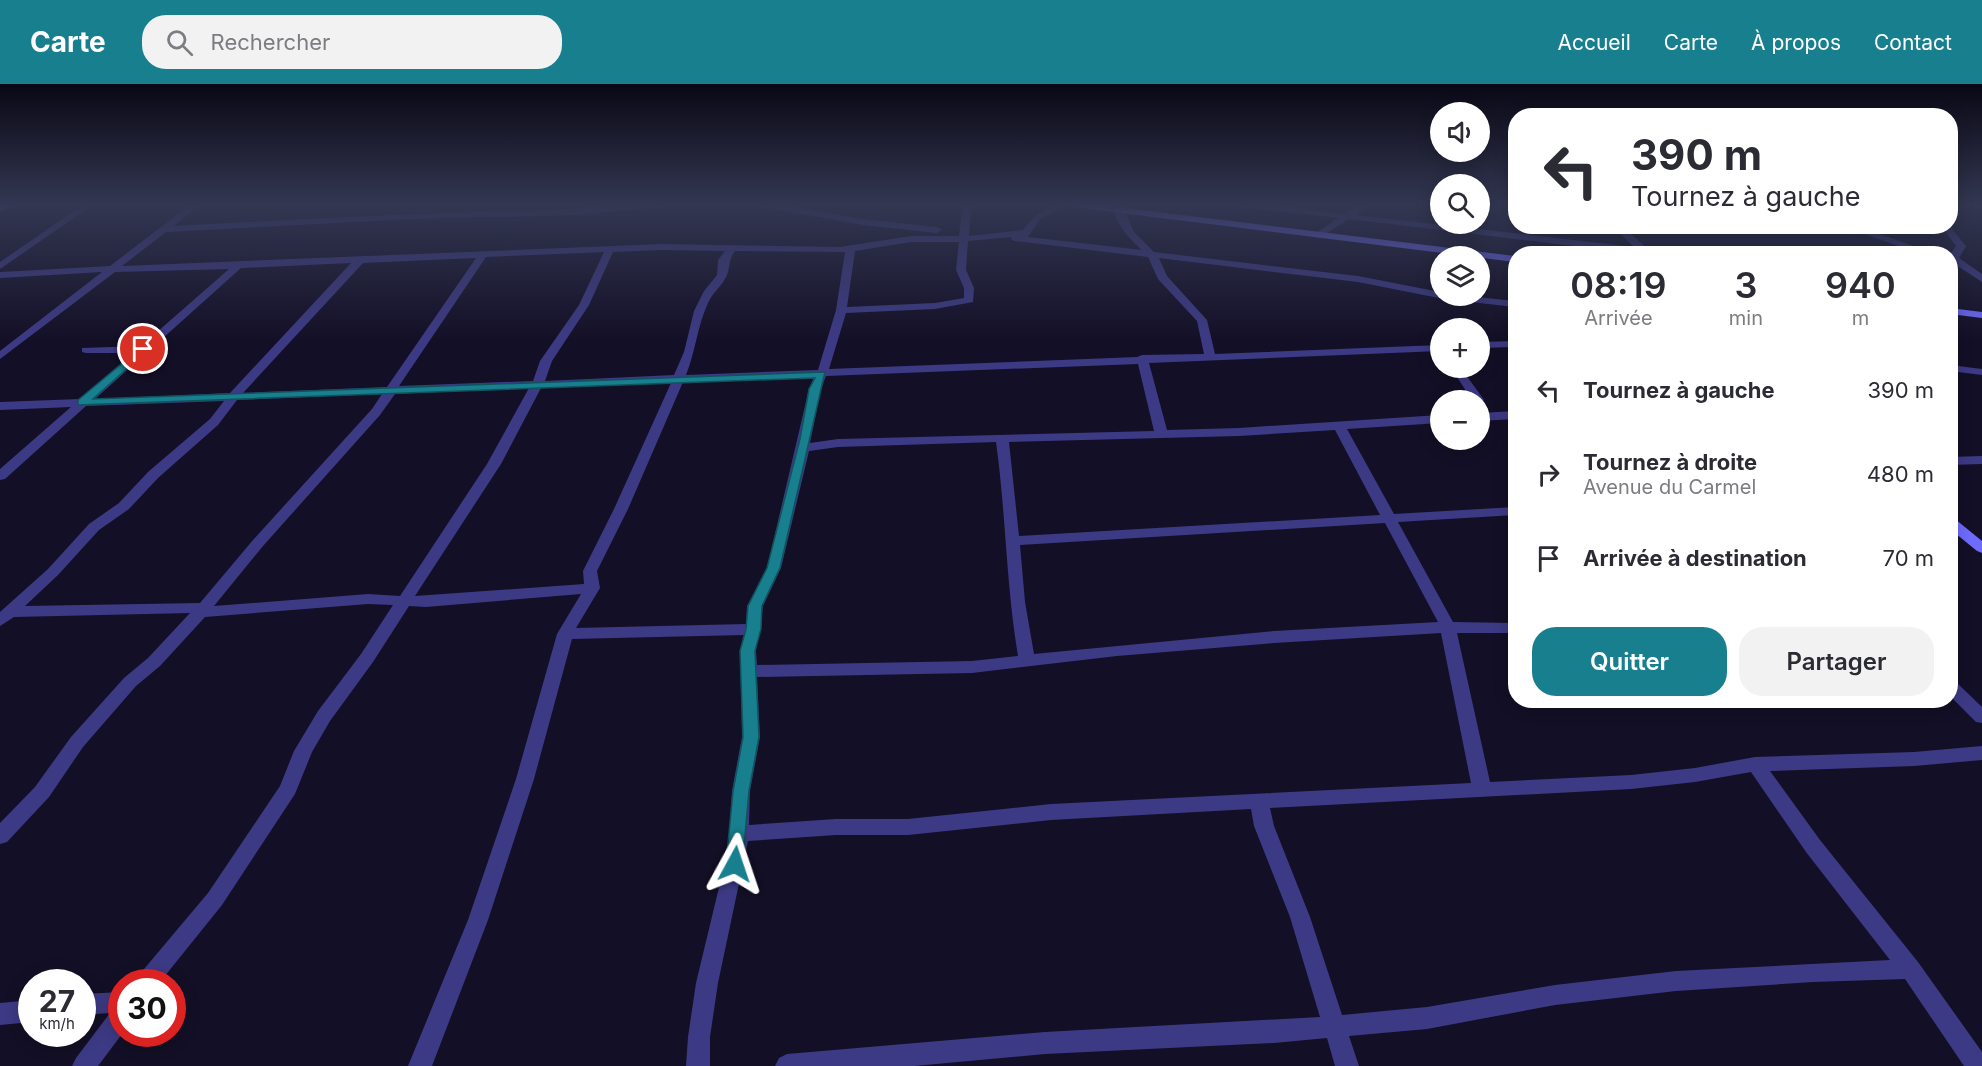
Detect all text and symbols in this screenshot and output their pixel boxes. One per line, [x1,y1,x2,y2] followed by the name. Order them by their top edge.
[142,15,562,69] search box
[30,25,106,59] text: Carte
[163,26,196,59] icon: search
[211,29,330,55] text: Rechercher
[1557,30,1631,55] text: Accueil
[1664,30,1718,55] text: Carte
[1751,30,1841,55] text: À propos
[1874,30,1952,55] text: Contact
[1430,102,1490,450] map controls
[1430,102,1490,162] button: sound
[1631,129,1762,180] text: 390 m
[1532,132,1610,210] icon: left
[1430,174,1490,234] button: search
[1631,180,1860,213] text: Tournez à gauche
[1430,246,1490,306] button: layers
[1570,263,1667,307] text: 08:19
[1734,263,1757,307] text: 3
[1825,263,1896,307] text: 940
[1584,306,1653,330] text: Arrivée
[1729,306,1763,330] text: min
[1852,306,1869,330] text: m
[1430,318,1490,378] button: +
[117,323,168,374] pin
[126,332,159,365] icon: arrive
[1532,374,1565,407] icon: left
[1583,377,1775,403] text: Tournez à gauche
[1867,377,1934,403] text: 390 m
[1430,390,1490,450] button: −
[1583,449,1757,475] text: Tournez à droite
[1532,458,1565,491] icon: right
[1867,461,1934,487] text: 480 m
[1583,475,1756,499] text: Avenue du Carmel
[1532,542,1565,575] icon: arrive
[1583,545,1807,571] text: Arrivée à destination
[1883,545,1934,571] text: 70 m
[1532,627,1727,696] button: Quitter
[1739,627,1934,696] button: Partager
[703,832,767,896] position arrow
[108,969,186,1047] speed limit sign: 30
[39,983,75,1019] text: 27
[39,1014,75,1033] text: km/h

